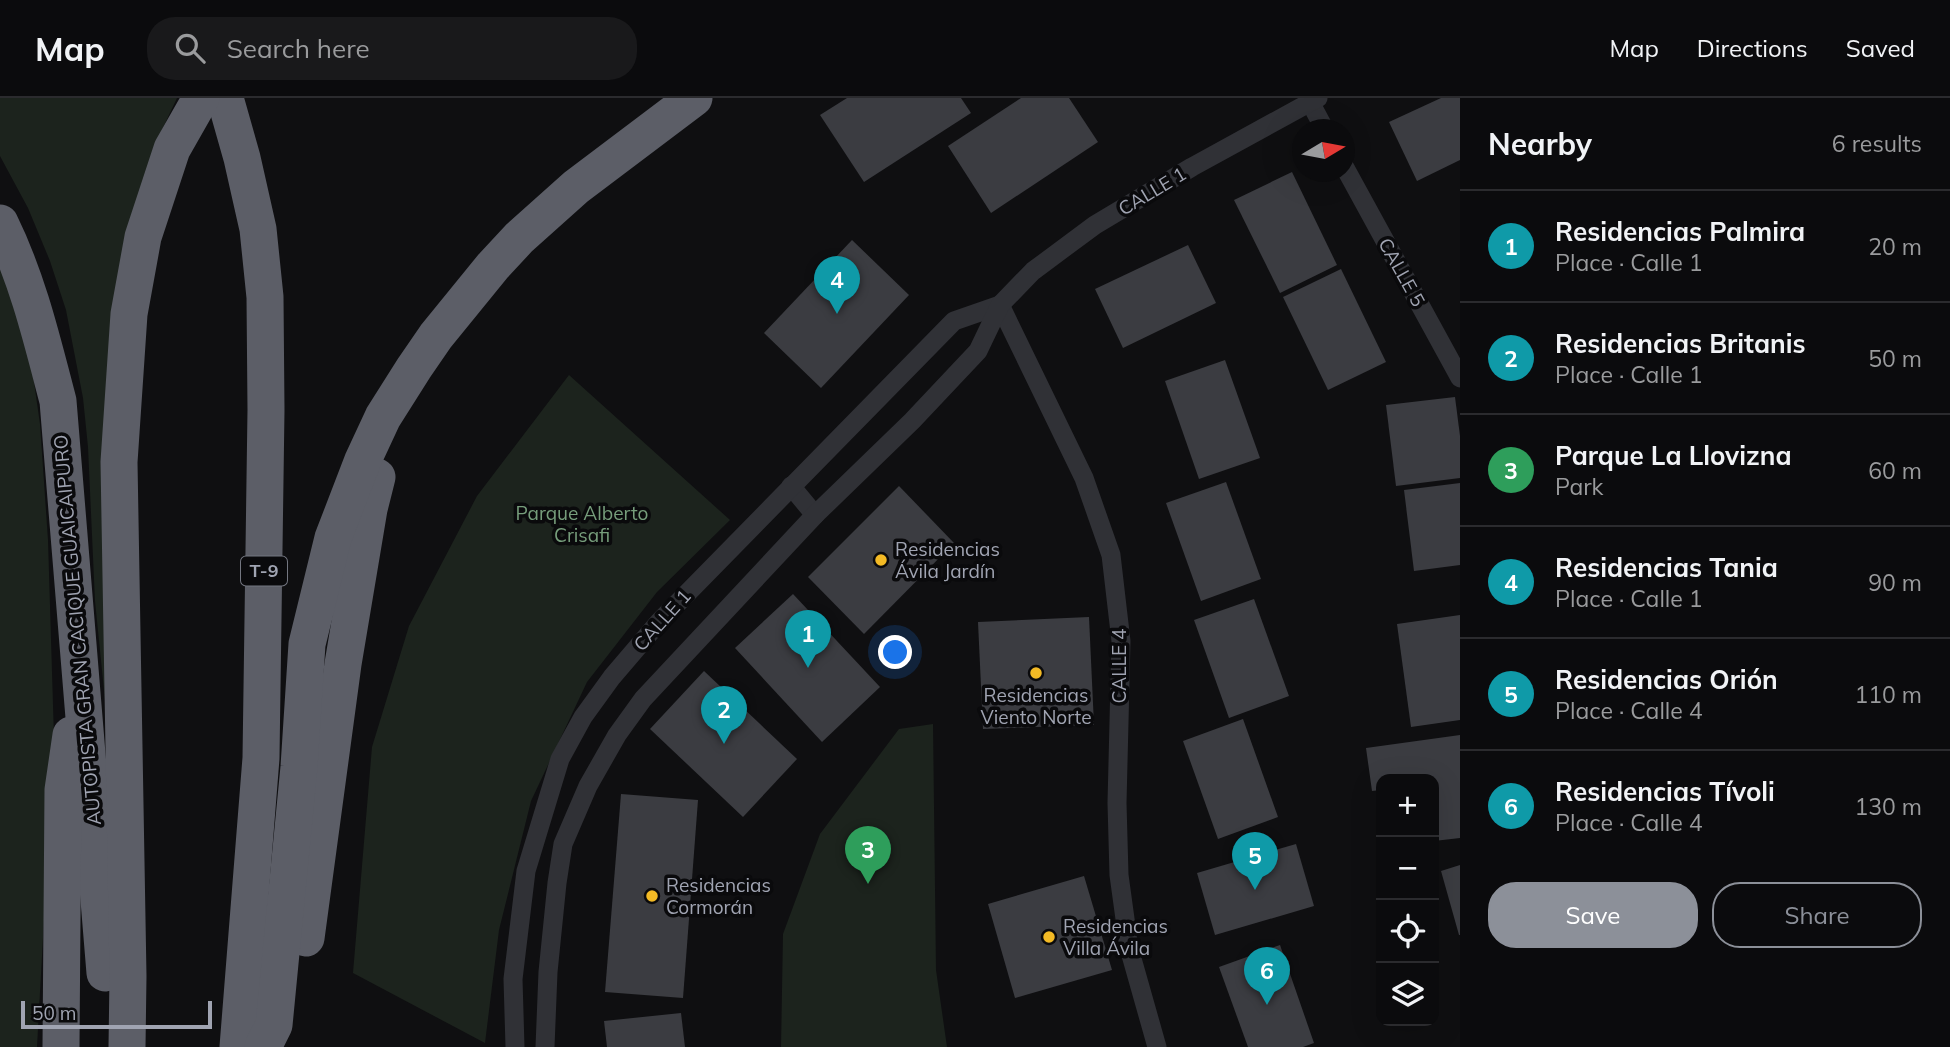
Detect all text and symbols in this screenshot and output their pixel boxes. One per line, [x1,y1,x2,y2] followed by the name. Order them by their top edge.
[147,17,637,80] search box
[35,28,105,69] text: Map
[171,29,209,67] icon: search
[227,32,370,65] text: Search here
[1609,33,1659,63] text: Map
[1697,33,1808,63] text: Directions
[1846,33,1915,63] text: Saved
[1292,119,1355,182] north arrow
[1488,125,1592,163] text: Nearby
[1832,129,1922,158] text: 6 results
[1114,161,1190,221] street label: CALLE 1
[1555,215,1805,248] text: Residencias Palmira
[1504,232,1518,261] text: 1
[1868,232,1922,261] text: 20 m
[1373,233,1431,311] street label: CALLE 5
[1555,248,1703,277] text: Place · Calle 1
[814,256,860,314] pin: 4
[1555,327,1806,360] text: Residencias Britanis
[1504,344,1518,373] text: 2
[1868,344,1922,373] text: 50 m
[1555,360,1703,389] text: Place · Calle 1
[48,434,106,826] street label: AUTOPISTA GRAN CACIQUE GUAICAIPURO
[1555,439,1792,472] text: Parque La Llovizna
[1504,456,1518,485] text: 3
[1868,456,1922,485] text: 60 m
[1555,472,1603,501] text: Park
[516,501,648,547] park label: Parque Alberto Crisafi
[895,537,1000,583] place label: Residencias Ávila Jardín
[1555,551,1778,584] text: Residencias Tania
[873,552,889,568] marker: Residencias Ávila Jardín
[241,556,287,586] road number: T-9
[1504,568,1518,597] text: 4
[1868,568,1922,597] text: 90 m
[628,584,696,656] street label: CALLE 1
[1555,584,1703,613] text: Place · Calle 1
[785,610,831,668] pin: 1
[1107,629,1131,703] street label: CALLE 4
[878,635,912,669] your location
[1555,663,1778,696] text: Residencias Orión
[1028,665,1044,681] marker: Residencias Viento Norte
[1504,680,1518,709] text: 5
[1854,680,1922,709] text: 110 m
[981,683,1091,729] place label: Residencias Viento Norte
[701,686,747,744] pin: 2
[1555,696,1703,725] text: Place · Calle 4
[1376,774,1439,1026] map controls
[1376,774,1439,837] button: +
[1555,775,1775,808] text: Residencias Tívoli
[1504,792,1518,821] text: 6
[1854,792,1922,821] text: 130 m
[1555,808,1703,837] text: Place · Calle 4
[845,826,891,884] pin: 3
[1232,832,1278,890] pin: 5
[1376,837,1439,900] button: −
[666,873,771,919] place label: Residencias Cormorán
[1488,882,1698,948] button: Save
[1712,882,1922,948] button: Share
[644,888,660,904] marker: Residencias Cormorán
[1376,900,1439,963] button: locate
[1063,914,1168,960] place label: Residencias Villa Ávila
[1041,929,1057,945] marker: Residencias Villa Ávila
[1244,947,1290,1005] pin: 6
[1376,963,1439,1026] button: layers
[21,998,212,1030] scale bar
[32,1001,76,1025] text: 50 m

